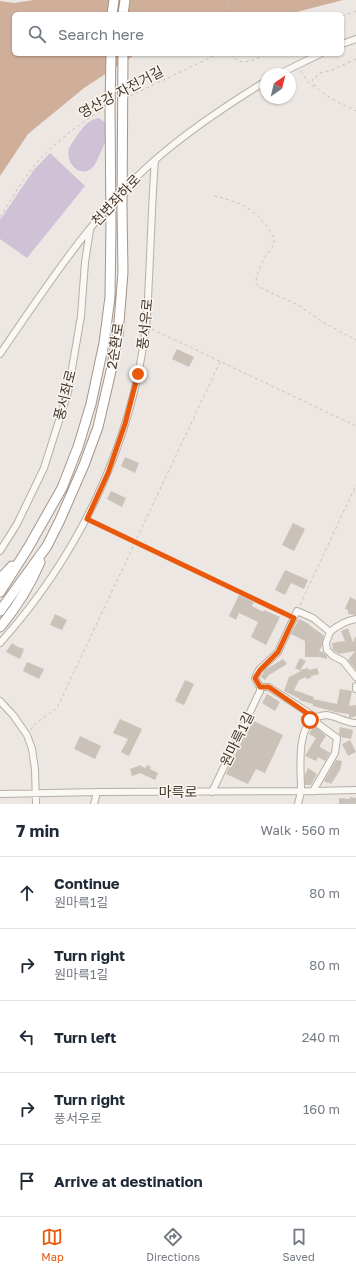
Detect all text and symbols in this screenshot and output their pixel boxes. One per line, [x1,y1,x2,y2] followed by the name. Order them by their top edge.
[12,12,344,56] search box
[26,23,48,45] icon: search
[58,25,144,43] text: Search here
[75,62,166,121] street label: 영산강 자전거길
[260,68,296,104] north arrow
[87,170,144,229] street label: 천변좌하로
[133,297,156,350] street label: 풍서우로
[102,321,127,370] street label: 2순환로
[129,365,147,383] route end
[50,368,79,422] street label: 풍서좌로
[216,709,257,769] street label: 원마륵1길
[301,711,319,729] route start
[159,783,197,800] street label: 마륵로
[16,820,59,841] text: 7 min
[261,822,340,838] text: Walk · 560 m
[54,874,120,892] text: Continue
[16,882,38,904] icon: ahead
[309,885,340,901] text: 80 m
[54,894,108,910] text: 원마륵1길
[54,946,125,964] text: Turn right
[16,954,38,976] icon: right
[309,957,340,973] text: 80 m
[54,966,108,982] text: 원마륵1길
[16,1026,38,1048] icon: left
[54,1028,116,1046] text: Turn left
[302,1029,340,1045] text: 240 m
[54,1090,125,1108] text: Turn right
[16,1098,38,1120] icon: right
[303,1101,340,1117] text: 160 m
[54,1110,102,1126] text: 풍서우로
[16,1170,38,1192] icon: arrive
[54,1172,203,1190] text: Arrive at destination
[41,1226,64,1263] tab: Map
[146,1226,200,1263] tab: Directions
[283,1226,315,1263] tab: Saved

